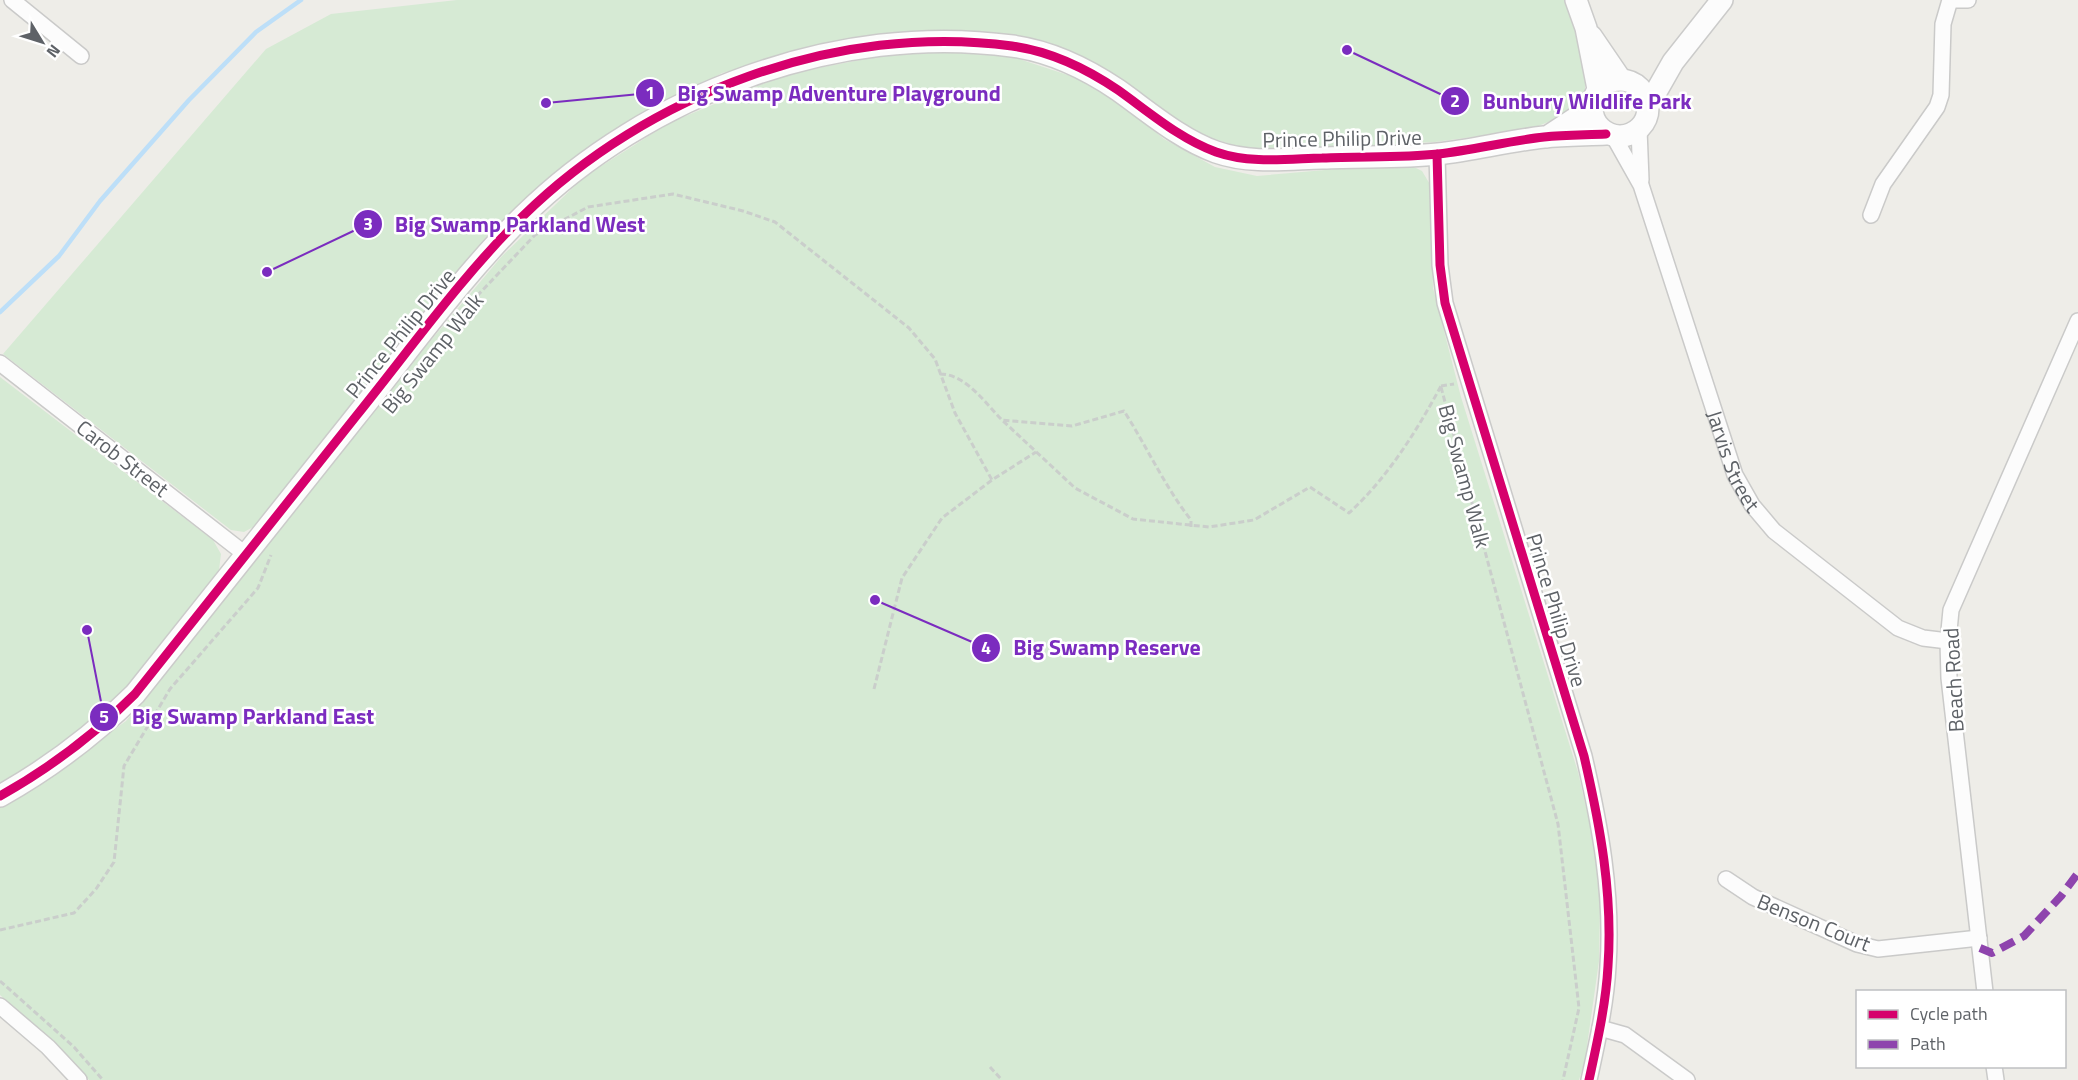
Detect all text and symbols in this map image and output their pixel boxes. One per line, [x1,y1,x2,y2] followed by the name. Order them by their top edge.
[12,12,72,72] north arrow
[41,39,67,63] text: N
[635,73,1012,113] callout: Big Swamp Adventure Playground
[677,76,1001,110] text: Big Swamp Adventure Playground
[645,79,655,106] text: 1
[1440,81,1703,121] callout: Bunbury Wildlife Park
[1482,84,1692,118] text: Bunbury Wildlife Park
[1450,87,1460,114] text: 2
[1262,121,1422,155] street label: Prince Philip Drive
[353,204,658,244] callout: Big Swamp Parkland West
[395,207,645,241] text: Big Swamp Parkland West
[363,210,373,237] text: 3
[337,261,463,405] street label: Prince Philip Drive
[373,286,491,420] street label: Big Swamp Walk
[1430,401,1500,551] street label: Big Swamp Walk
[1699,406,1768,520] street label: Jarvis Street
[70,412,177,505] street label: Carob Street
[1518,529,1596,691] street label: Prince Philip Drive
[1934,627,1972,733] street label: Beach Road
[971,628,1213,668] callout: Big Swamp Reserve
[1013,630,1201,664] text: Big Swamp Reserve
[981,634,991,661] text: 4
[89,697,386,737] callout: Big Swamp Parkland East
[132,699,374,733] text: Big Swamp Parkland East
[99,703,109,730] text: 5
[1753,885,1876,959] street label: Benson Court
[1856,990,2066,1068] legend
[1910,1000,1988,1027] text: Cycle path
[1910,1030,1946,1057] text: Path

